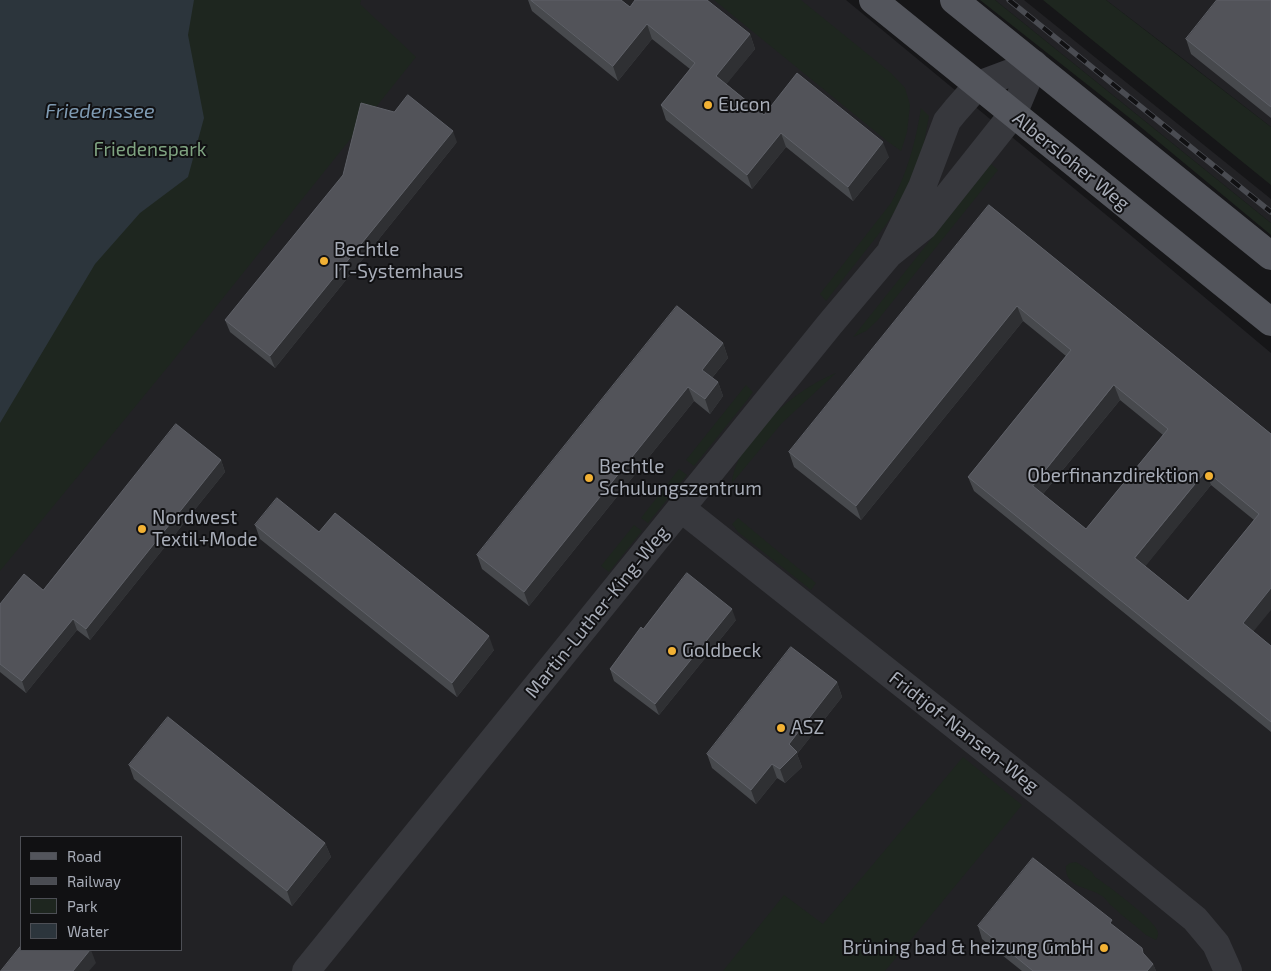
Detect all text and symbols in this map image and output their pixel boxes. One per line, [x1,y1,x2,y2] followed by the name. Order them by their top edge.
[718,94,770,116] place label: Eucon
[45,99,155,123] water label: Friedenssee
[702,99,714,111] marker: Eucon
[1008,107,1134,215] street label: Albersloher Weg
[94,139,206,161] park label: Friedenspark
[334,239,464,283] place label: Bechtle IT-Systemhaus
[318,255,330,267] marker: Bechtle IT-Systemhaus
[599,456,762,500] place label: Bechtle Schulungszentrum
[1027,465,1199,487] place label: Oberfinanzdirektion
[1203,470,1215,482] marker: Oberfinanzdirektion
[583,472,595,484] marker: Bechtle Schulungszentrum
[152,507,258,551] place label: Nordwest Textil+Mode
[520,521,674,703] street label: Martin-Luther-King-Weg
[136,523,148,535] marker: Nordwest Textil+Mode
[682,640,761,662] place label: Goldbeck
[666,645,678,657] marker: Goldbeck
[885,666,1043,798] street label: Fridtjof-Nansen-Weg
[791,717,824,739] place label: ASZ
[775,722,787,734] marker: ASZ
[20,836,182,951] legend
[67,847,102,865] text: Road
[67,872,121,890] text: Railway
[67,897,98,915] text: Park
[67,922,109,940] text: Water
[842,937,1094,959] place label: Brüning bad & heizung GmbH
[1098,942,1110,954] marker: Brüning bad & heizung GmbH

